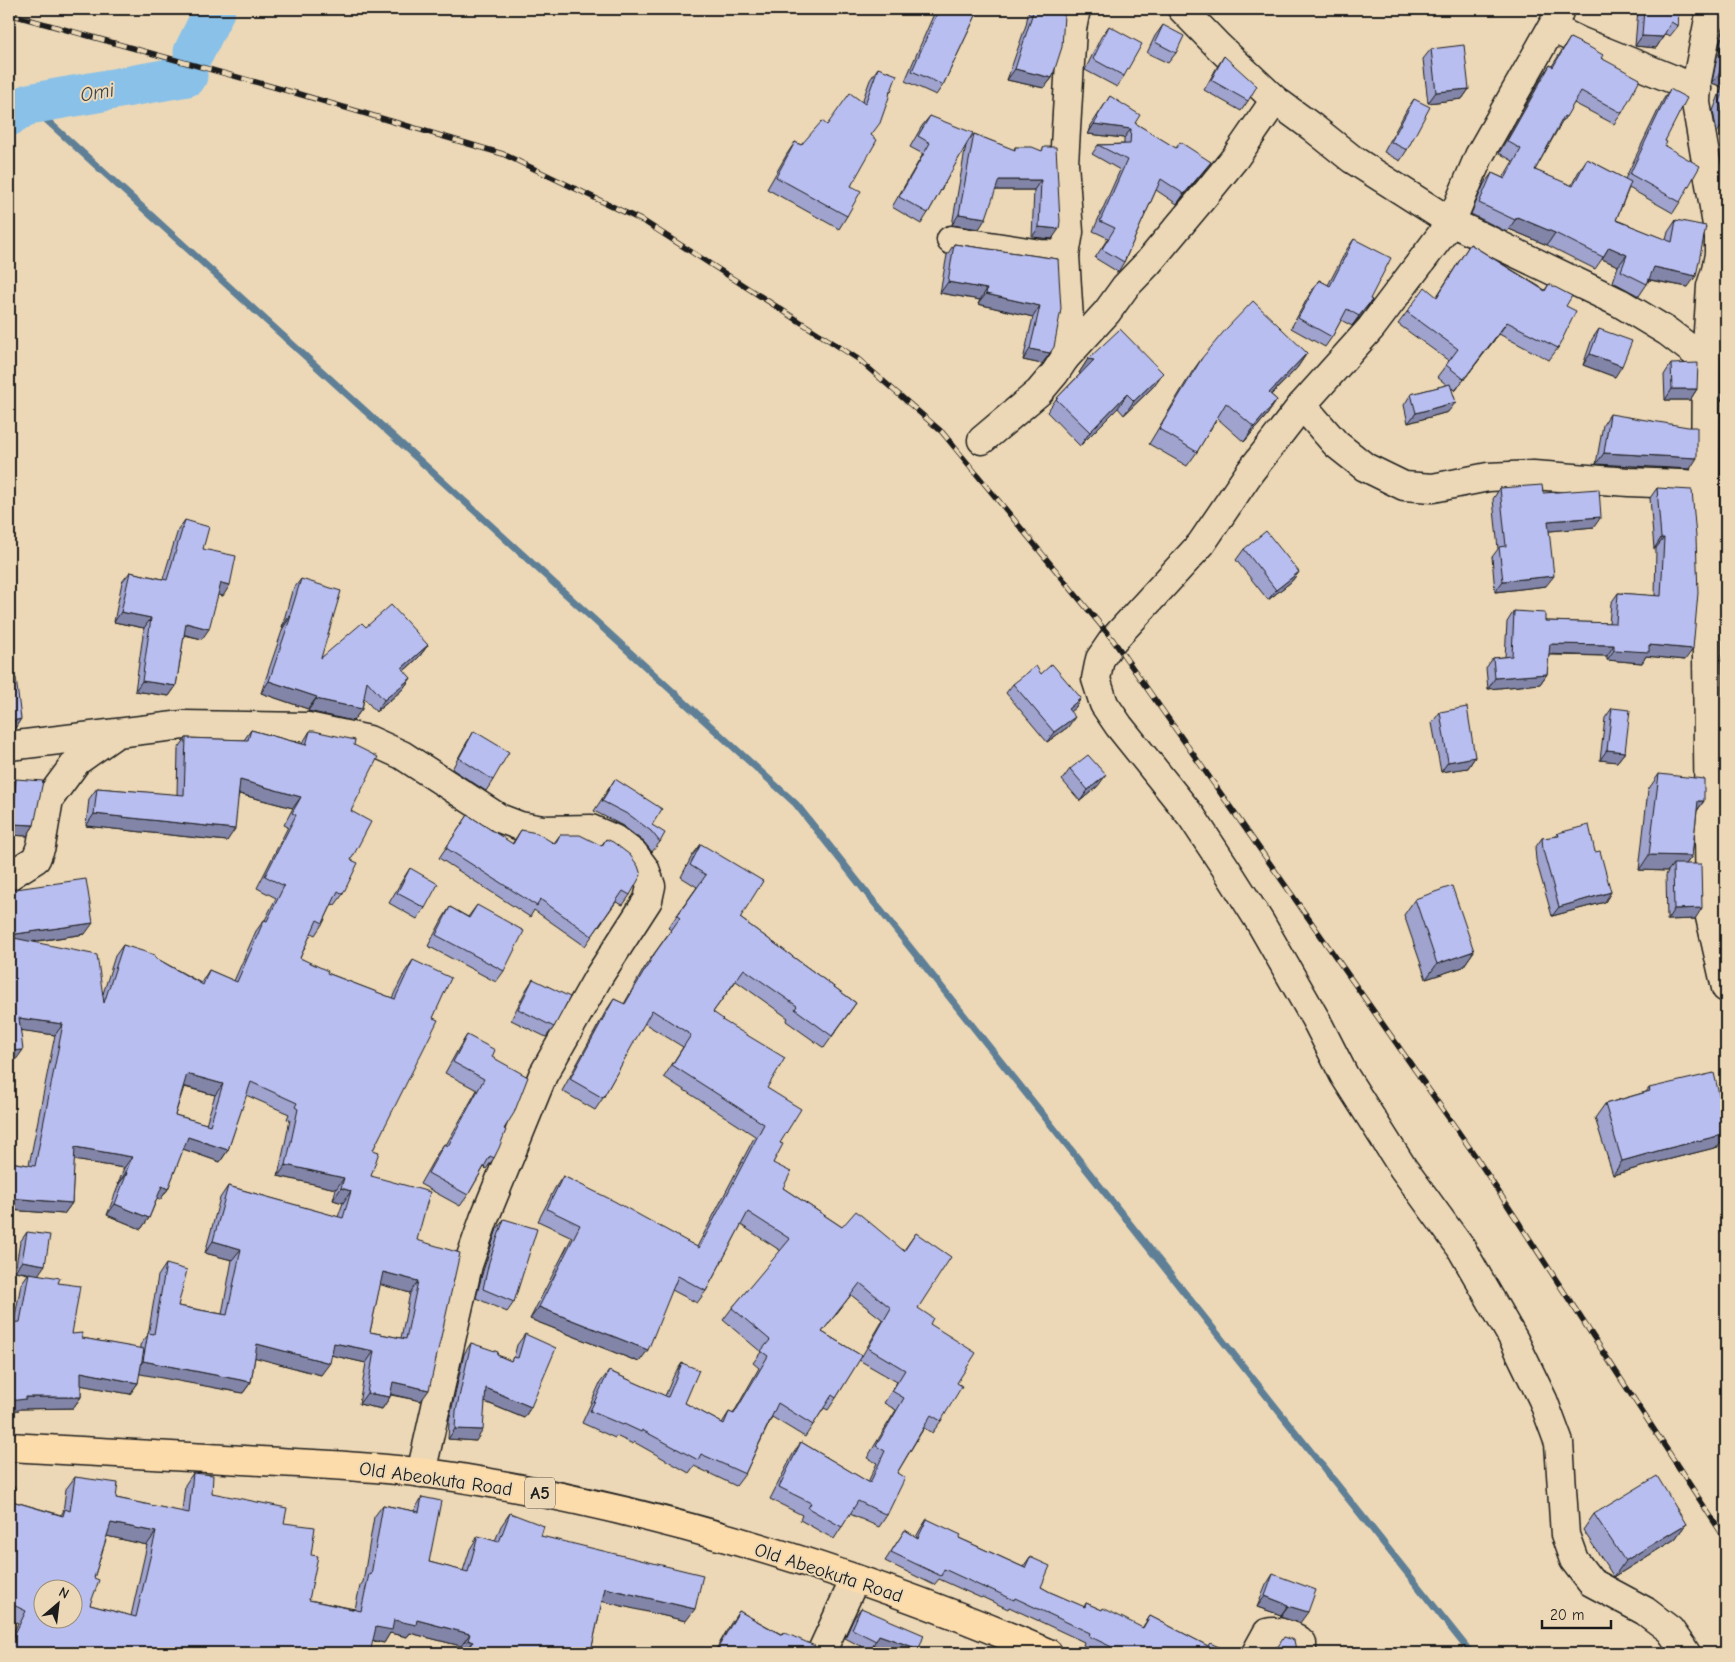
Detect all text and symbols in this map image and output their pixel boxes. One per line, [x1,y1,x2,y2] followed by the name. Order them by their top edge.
[78,78,116,107] water label: Omi
[358,1457,514,1501] street label: Old Abeokuta Road
[525,1478,555,1509] road number: A5
[752,1539,906,1607] street label: Old Abeokuta Road
[32,1580,82,1630] north arrow
[56,1583,72,1603] text: N
[1542,1597,1611,1629] scale bar
[1550,1606,1584,1624] text: 20 m

